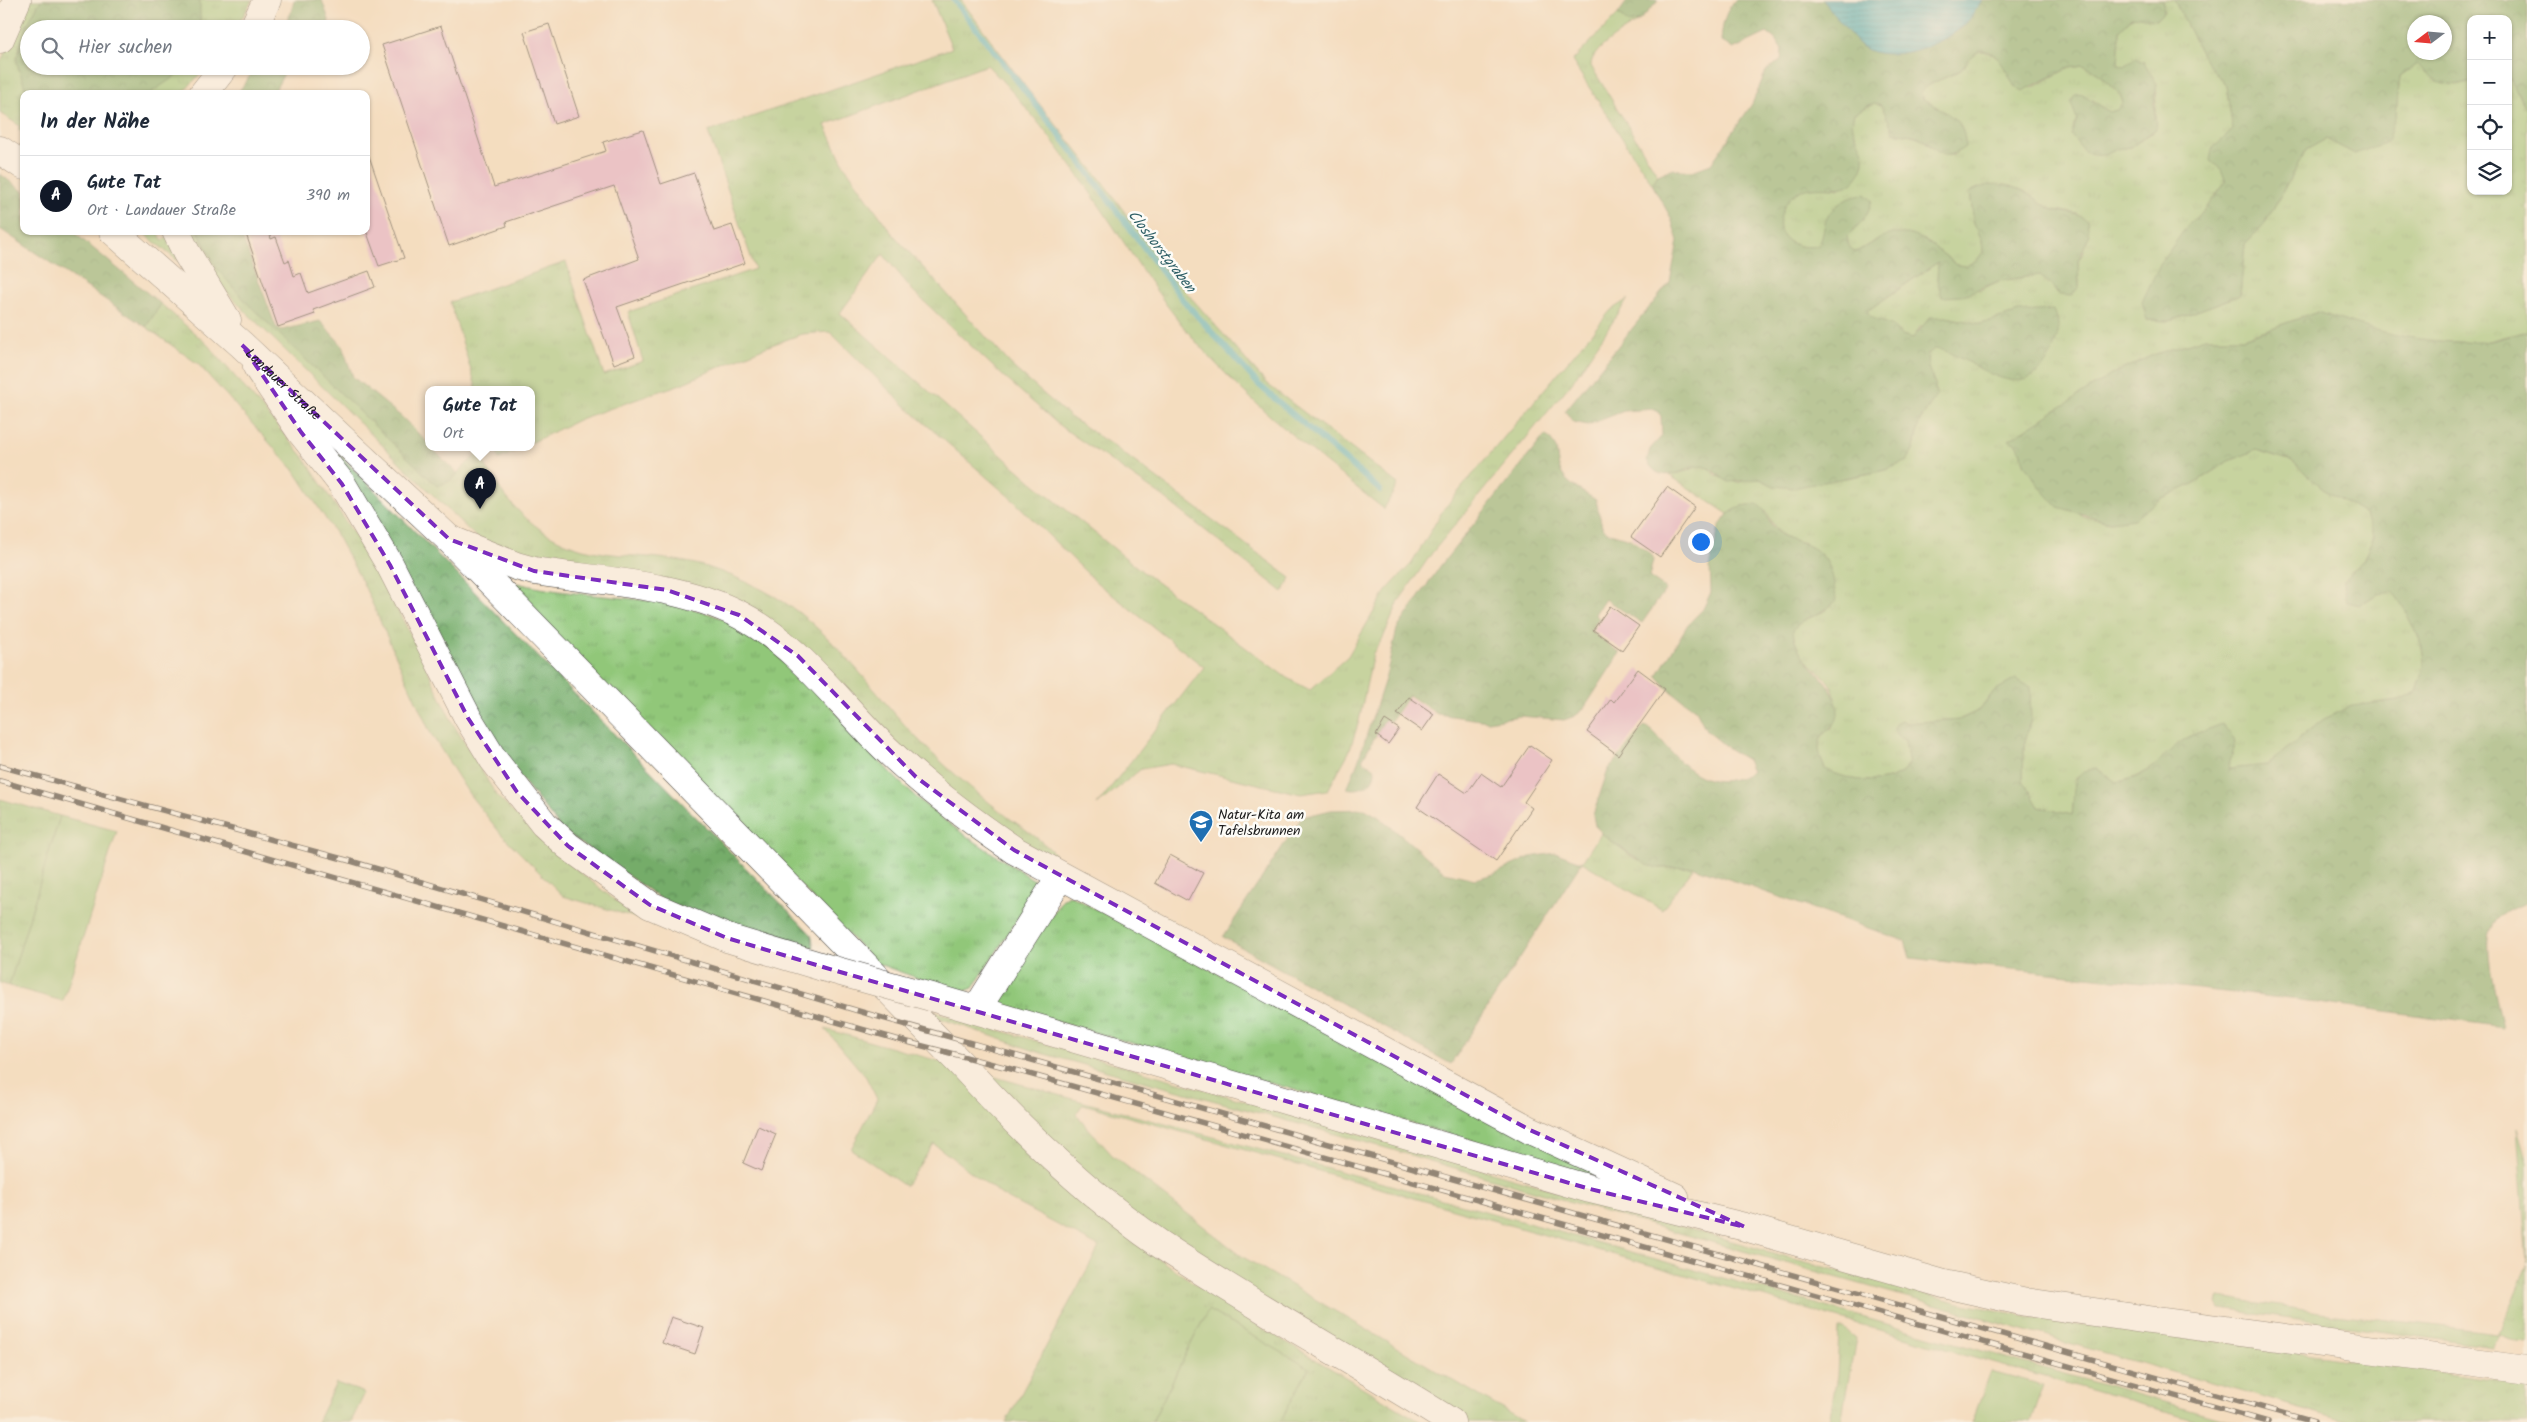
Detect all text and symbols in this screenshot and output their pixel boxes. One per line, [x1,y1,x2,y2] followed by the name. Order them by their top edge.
[2407,15,2452,60] north arrow
[2467,15,2512,195] map controls
[2467,15,2512,60] button: +
[20,20,370,75] search box
[78,33,172,63] text: Hier suchen
[38,34,66,62] icon: search
[2467,60,2512,105] button: −
[2467,105,2512,150] button: locate
[40,106,150,139] text: In der Nähe
[2467,150,2512,195] button: layers
[87,168,161,198] text: Gute Tat
[51,183,61,208] text: A
[306,183,350,208] text: 390 m
[87,198,236,223] text: Ort · Landauer Straße
[1121,205,1202,299] water label: Closhorstgraben
[240,343,326,426] street label: Landauer Straße
[425,386,535,451] popup
[443,391,517,421] text: Gute Tat
[443,421,464,446] text: Ort
[464,468,496,509] pin: A
[1688,529,1714,555] your location
[1218,804,1304,842] place label: Natur-Kita am Tafelsbrunnen
[1188,809,1214,843] school or university icon: Natur-Kita am Tafelsbrunnen

